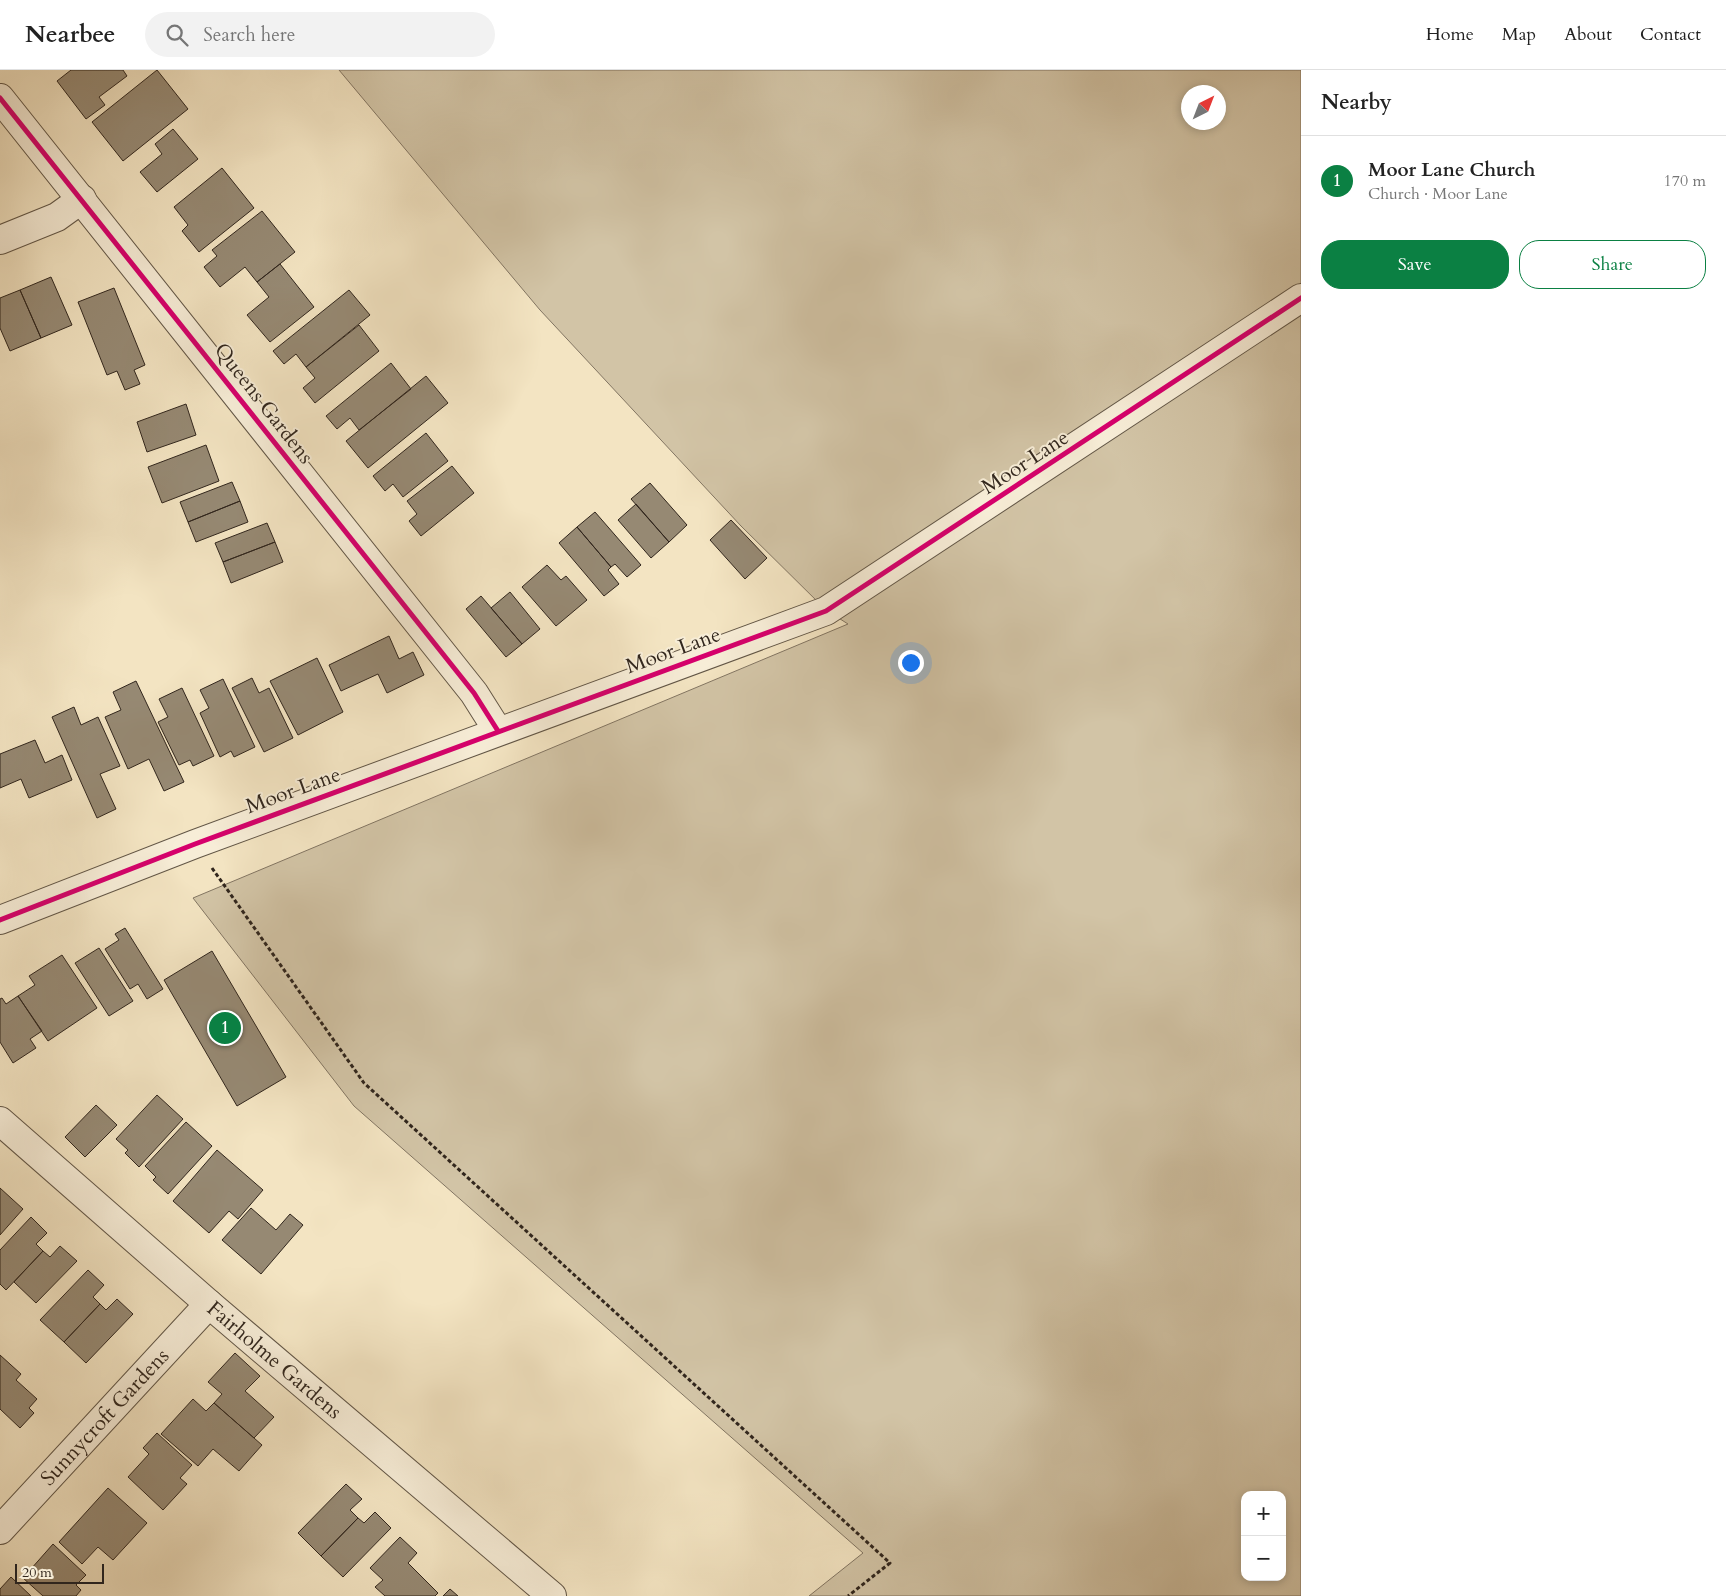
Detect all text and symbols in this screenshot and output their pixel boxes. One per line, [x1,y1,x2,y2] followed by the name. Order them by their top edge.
[145,12,495,57] search box
[25,18,115,51] text: Nearbee
[163,21,191,49] icon: search
[203,22,295,48] text: Search here
[1426,22,1474,47] text: Home
[1502,22,1536,47] text: Map
[1564,22,1612,47] text: About
[1640,22,1701,47] text: Contact
[1181,85,1226,130] north arrow
[1321,88,1392,117] text: Nearby
[1368,157,1535,183] text: Moor Lane Church
[1333,170,1341,192] text: 1
[1664,170,1706,192] text: 170 m
[1368,183,1508,205] text: Church · Moor Lane
[1321,240,1509,289] button: Save
[1519,240,1706,289] button: Share
[207,337,320,470] street label: Queens Gardens
[976,423,1075,502] street label: Moor Lane
[622,620,725,681] street label: Moor Lane
[898,650,924,676] your location
[242,760,345,821] street label: Moor Lane
[209,1009,241,1047] pin: 1
[201,1294,348,1426] street label: Fairholme Gardens
[34,1342,176,1492] street label: Sunnycroft Gardens
[1241,1491,1286,1581] map controls
[1241,1491,1286,1536] button: +
[1241,1536,1286,1581] button: −
[15,1561,104,1584] scale bar
[22,1563,52,1582] text: 20 m

